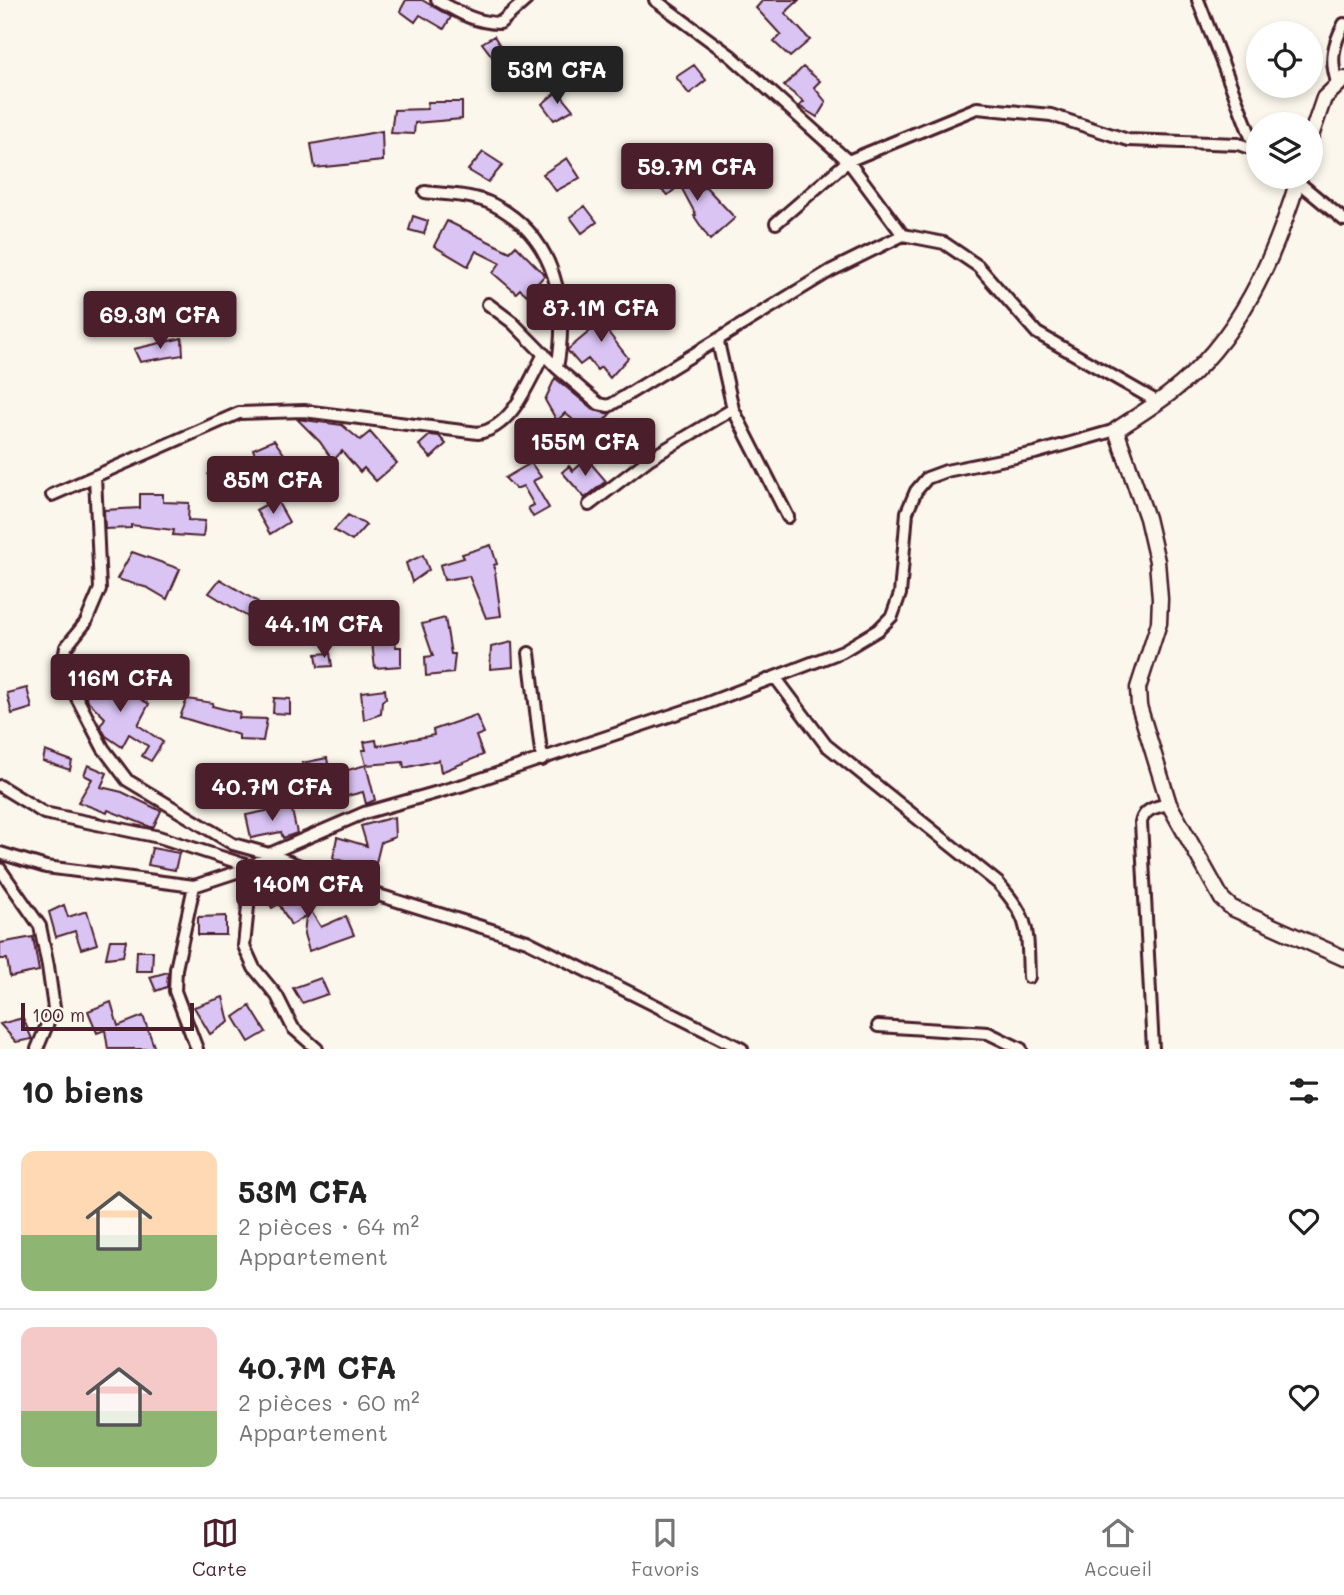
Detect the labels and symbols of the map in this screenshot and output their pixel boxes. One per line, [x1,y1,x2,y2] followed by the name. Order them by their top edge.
[492,46,622,106] pin: 53M CFA
[617,144,777,203] pin: 59.7M CFA
[521,284,681,344] pin: 87.1M CFA
[80,292,240,351] pin: 69.3M CFA
[513,419,657,478] pin: 155M CFA
[208,456,338,516] pin: 85M CFA
[244,600,404,660] pin: 44.1M CFA
[48,654,192,714] pin: 116M CFA
[192,764,352,823] pin: 40.7M CFA
[236,860,380,920] pin: 140M CFA
[21,1000,194,1032] scale bar

